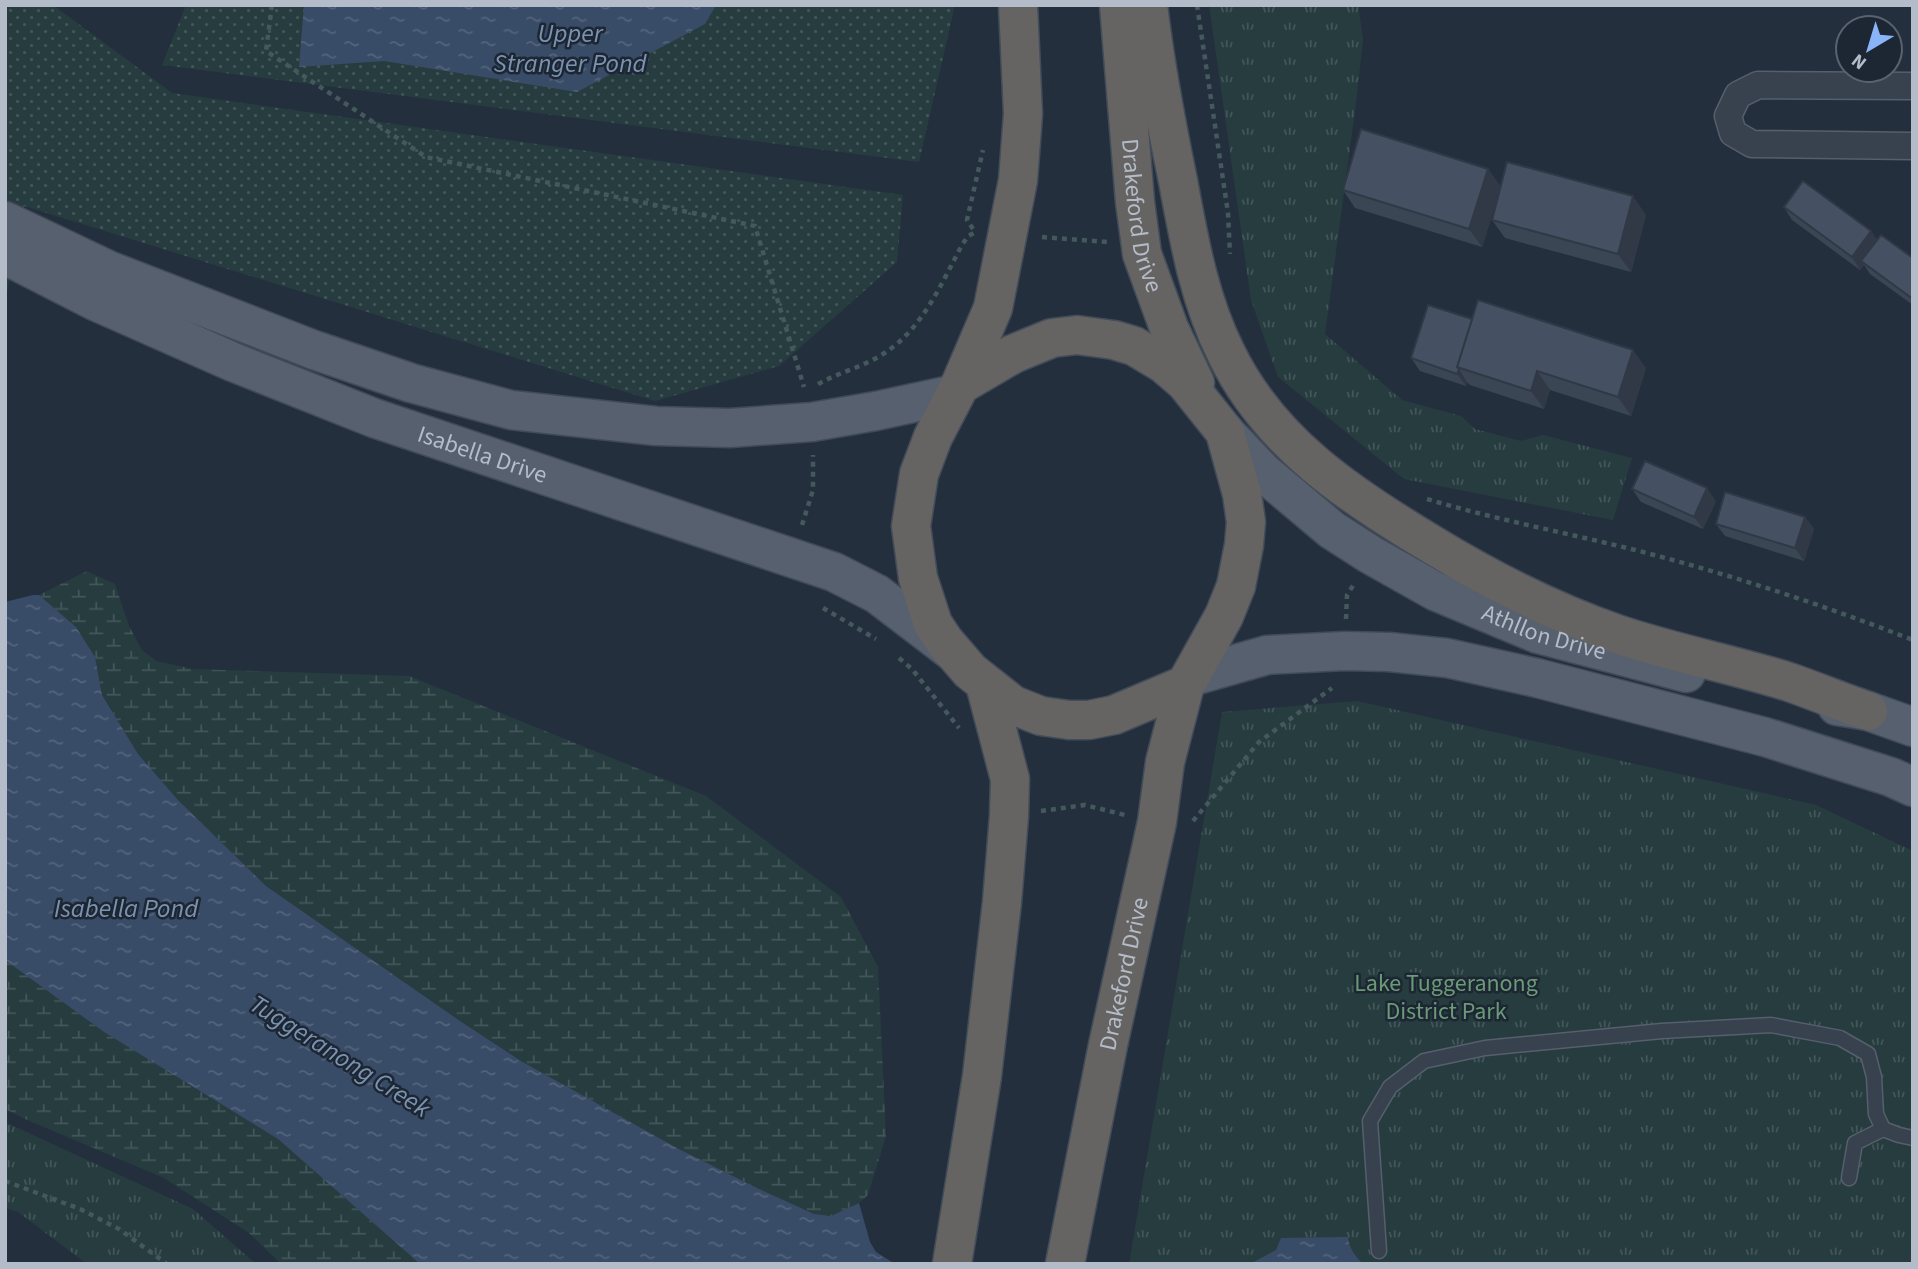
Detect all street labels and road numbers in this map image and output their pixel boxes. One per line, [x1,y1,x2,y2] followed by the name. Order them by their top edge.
[1112,137,1172,297] street label: Drakeford Drive
[413,416,552,492] street label: Isabella Drive
[1477,595,1610,669] street label: Athllon Drive
[1090,894,1157,1054] street label: Drakeford Drive

